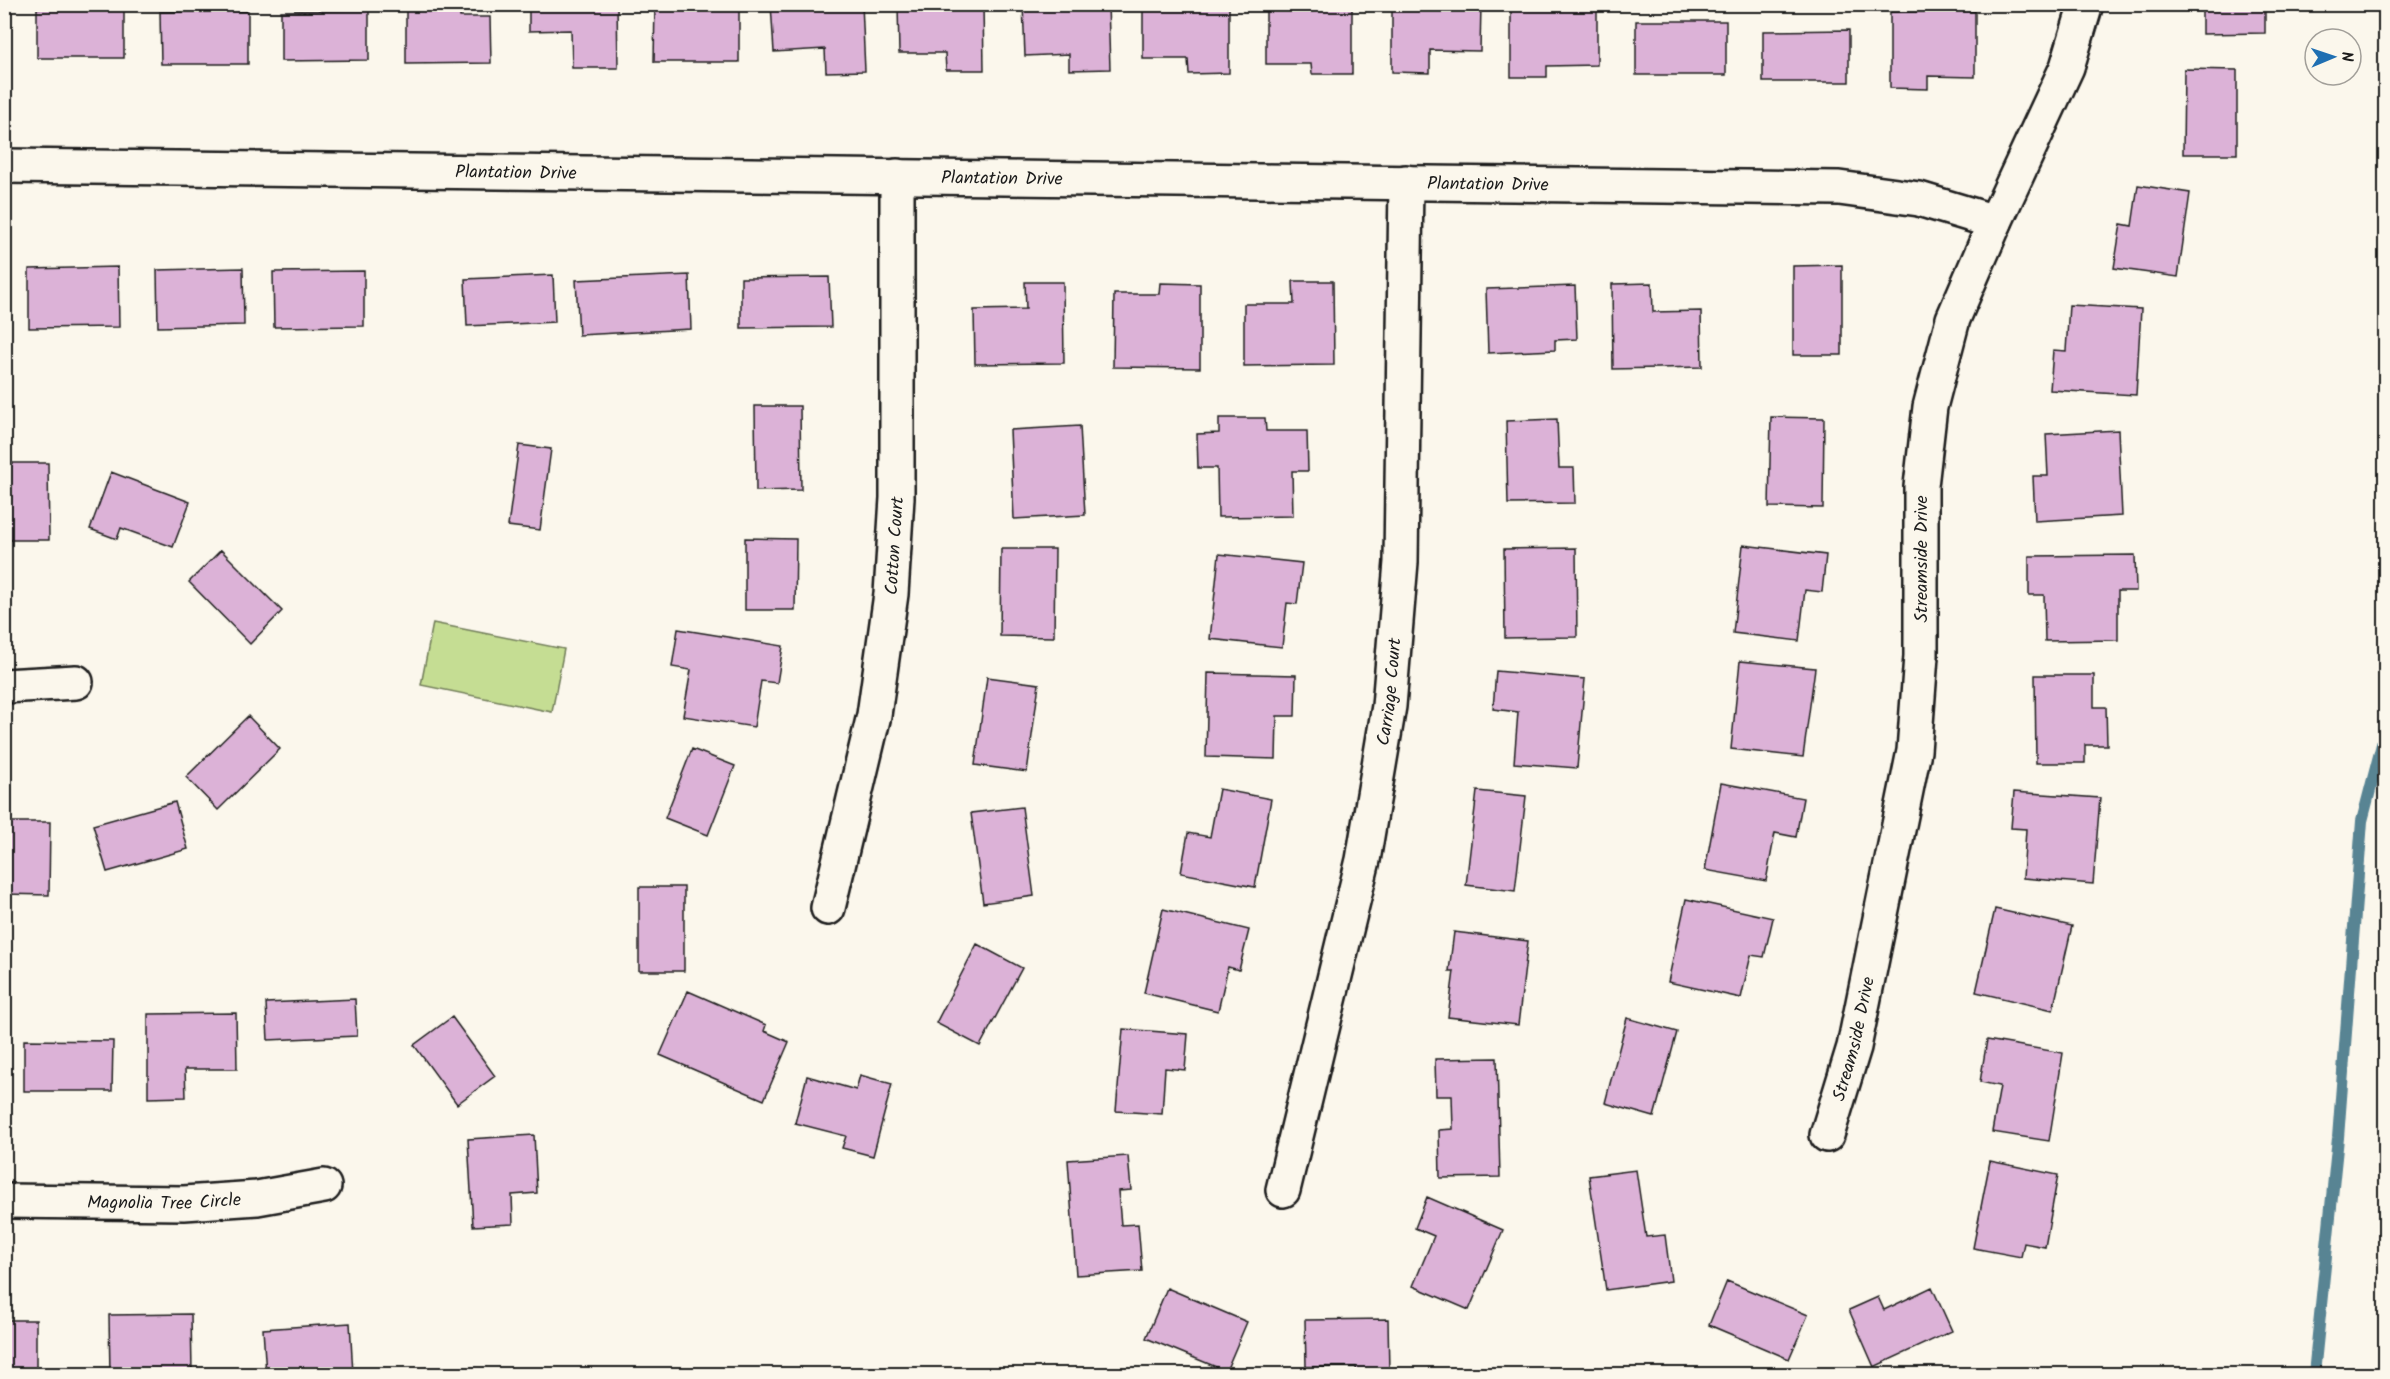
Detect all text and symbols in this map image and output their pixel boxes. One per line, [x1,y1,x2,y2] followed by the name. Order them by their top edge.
[2303,27,2363,87] north arrow
[2334,51,2359,62] text: N
[455,158,577,189] street label: Plantation Drive
[941,164,1063,195] street label: Plantation Drive
[1427,170,1549,201] street label: Plantation Drive
[878,495,913,596] street label: Cotton Court
[1908,495,1937,623] street label: Streamside Drive
[1370,636,1411,748] street label: Carriage Court
[1825,974,1884,1105] street label: Streamside Drive
[87,1186,242,1219] street label: Magnolia Tree Circle

